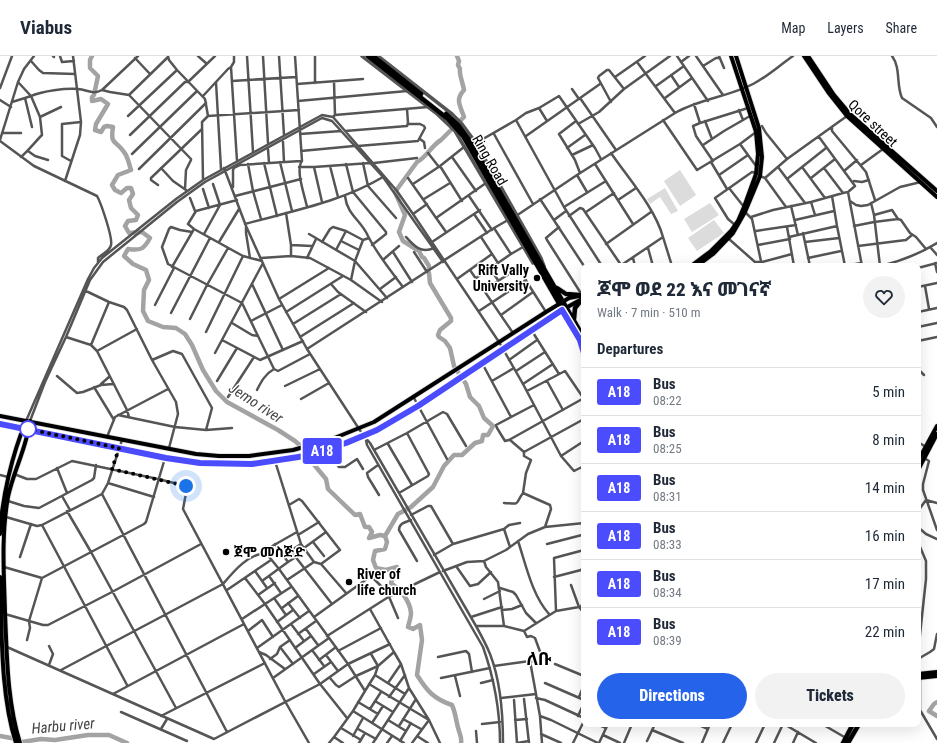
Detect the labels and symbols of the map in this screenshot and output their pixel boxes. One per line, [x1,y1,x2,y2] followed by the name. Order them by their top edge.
[845,96,901,150] street label: Qore street
[469,132,511,188] street label: Ring Road
[473,262,530,294] place label: Rift Vally University
[532,273,542,283] marker: Rift Vally University
[226,379,287,427] water label: Jemo river
[19,420,37,438] unlabelled marker
[299,438,345,464] line badge: A18
[176,476,196,496] your location
[234,544,305,560] place label: ጀሞ መስጅድ
[221,547,231,557] marker: ጀሞ መስጅድ
[357,566,417,598] place label: River of life church
[344,577,354,587] marker: River of life church
[527,648,552,669] district label: ለቡ
[31,714,96,738] water label: Harbu river

